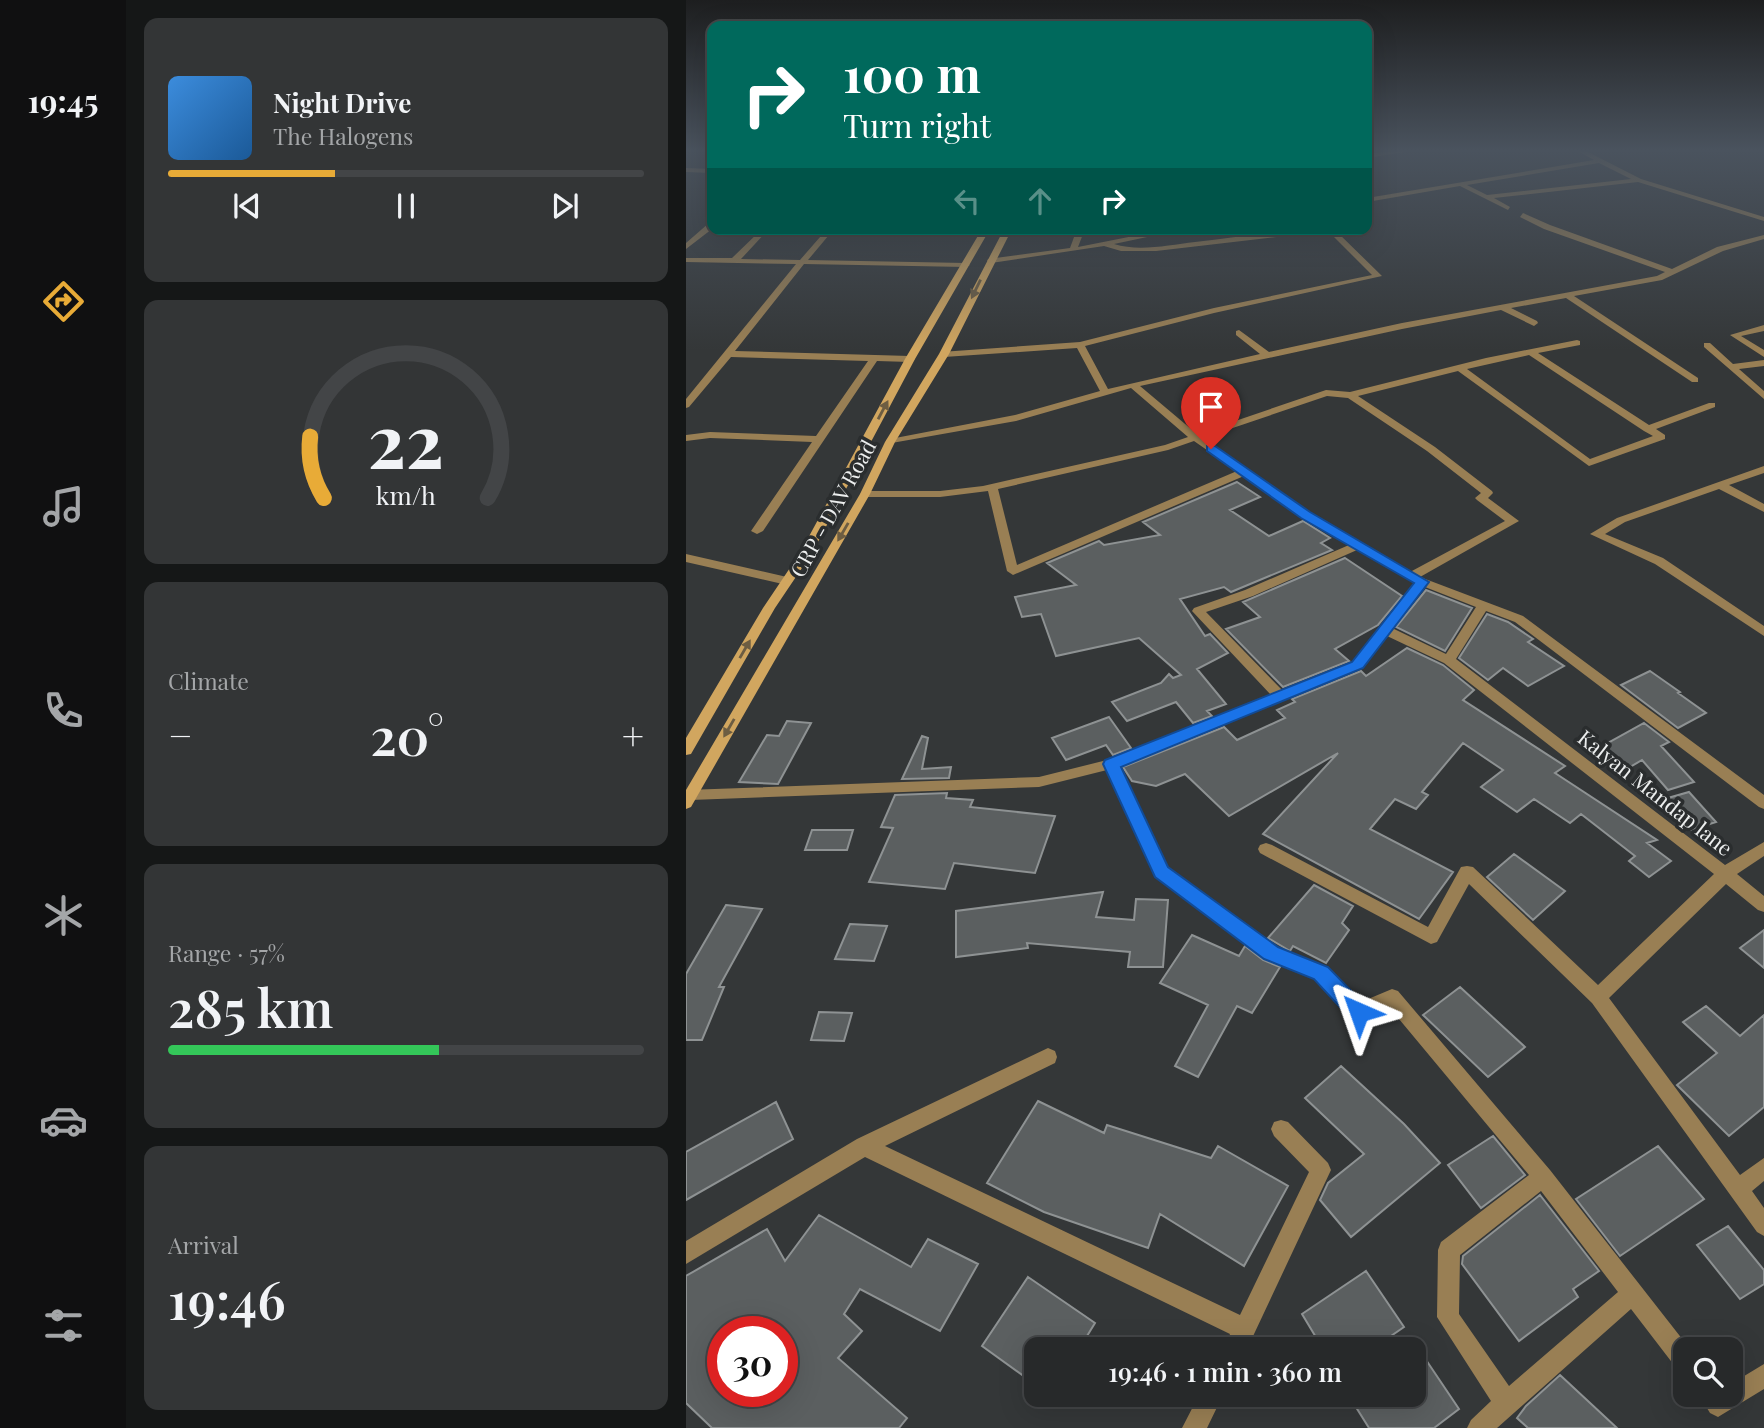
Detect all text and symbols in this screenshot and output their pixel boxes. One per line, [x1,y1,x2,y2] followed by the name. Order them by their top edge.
[843,40,981,105] text: 100 m
[728,49,819,140] icon: right
[28,78,98,121] text: 19:45
[273,85,411,120] text: Night Drive
[843,103,991,146] text: Turn right
[273,120,413,151] text: The Halogens
[948,182,986,220] icon: left
[1021,182,1059,220] icon: ahead
[1094,182,1132,220] icon: right
[228,187,266,225] icon: previous
[387,187,425,225] icon: pause
[546,187,584,225] icon: next
[39,277,88,326] icon: directions
[971,279,982,299] one-way arrow
[1181,377,1241,449] pin
[1192,388,1230,426] icon: arrive
[368,389,444,486] text: 22
[877,400,889,420] one-way arrow
[783,434,881,582] street label: CRP - DAV Road
[376,478,436,511] text: km/h
[39,482,88,531] icon: music
[837,522,849,541] one-way arrow
[739,640,751,659] one-way arrow
[168,665,249,696] text: Climate
[39,686,88,735] icon: phone
[370,700,444,769] text: 20°
[168,709,193,760] text: −
[622,709,644,760] text: +
[723,719,735,738] one-way arrow
[1573,723,1739,861] street label: Kalyan Mandap lane
[39,891,88,940] icon: climate
[168,937,285,968] text: Range · 57%
[168,972,333,1041] text: 285 km
[1322,975,1396,1049] position arrow
[39,1096,88,1145] icon: car
[168,1229,239,1260] text: Arrival
[168,1264,286,1333] text: 19:46
[39,1301,88,1350] icon: filters
[707,1316,798,1407] speed limit sign: 30
[1673,1337,1743,1407] map controls
[1673,1337,1743,1407] button: search
[1108,1354,1342,1389] text: 19:46 · 1 min · 360 m

